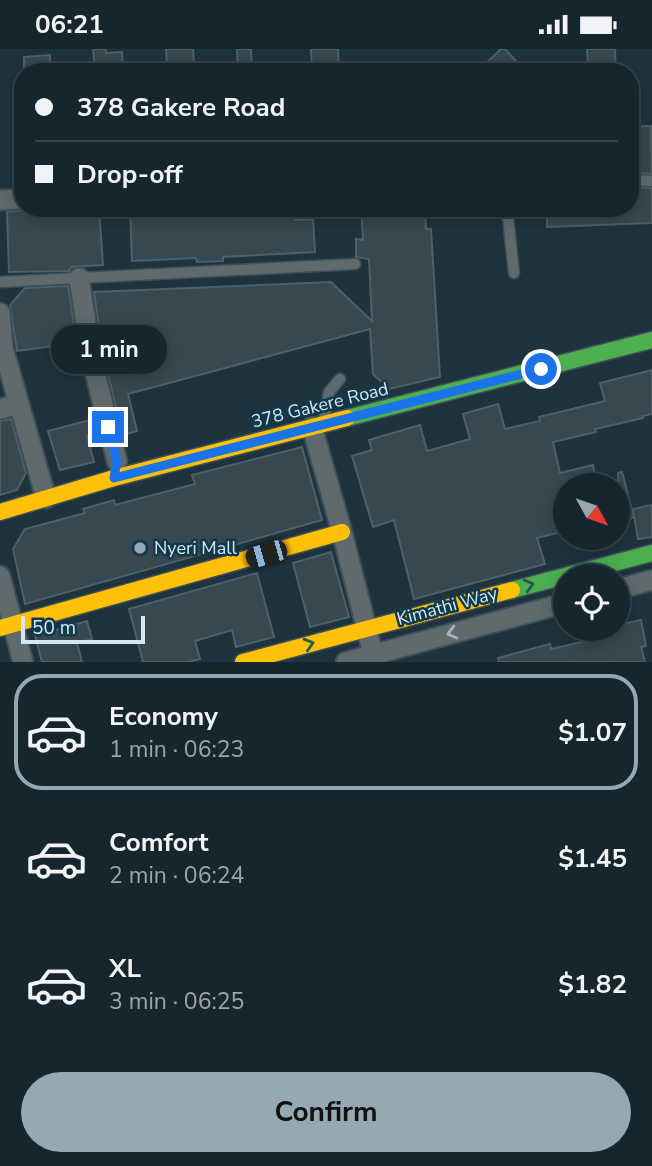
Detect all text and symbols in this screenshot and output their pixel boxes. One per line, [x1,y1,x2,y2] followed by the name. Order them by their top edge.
[35,7,104,42] text: 06:21
[77,90,285,125] text: 378 Gakere Road
[77,157,183,192] text: Drop-off
[50,325,166,375] callout: 1 min
[79,334,139,365] text: 1 min
[525,353,557,385] route start
[249,376,391,434] street label: 378 Gakere Road
[92,411,124,443] route end
[553,473,630,549] north arrow
[553,473,630,641] map controls
[154,536,238,560] place label: Nyeri Mall
[243,538,290,570] car
[132,540,148,556] marker: Nyeri Mall
[553,564,630,641] button: locate
[523,579,535,593] one-way arrow
[394,581,501,631] street label: Kimathi Way
[21,613,145,645] scale bar
[32,615,76,641] text: 50 m
[446,625,458,639] one-way arrow
[303,637,315,652] one-way arrow
[109,699,218,734] text: Economy
[25,701,88,764] icon: car
[558,715,627,750] text: $1.07
[109,734,244,765] text: 1 min · 06:23
[109,825,209,860] text: Comfort
[25,827,88,890] icon: car
[558,841,627,876] text: $1.45
[109,860,244,891] text: 2 min · 06:24
[109,951,141,986] text: XL
[25,953,88,1016] icon: car
[558,967,627,1002] text: $1.82
[109,986,244,1017] text: 3 min · 06:25
[21,1072,631,1152] button: Confirm

